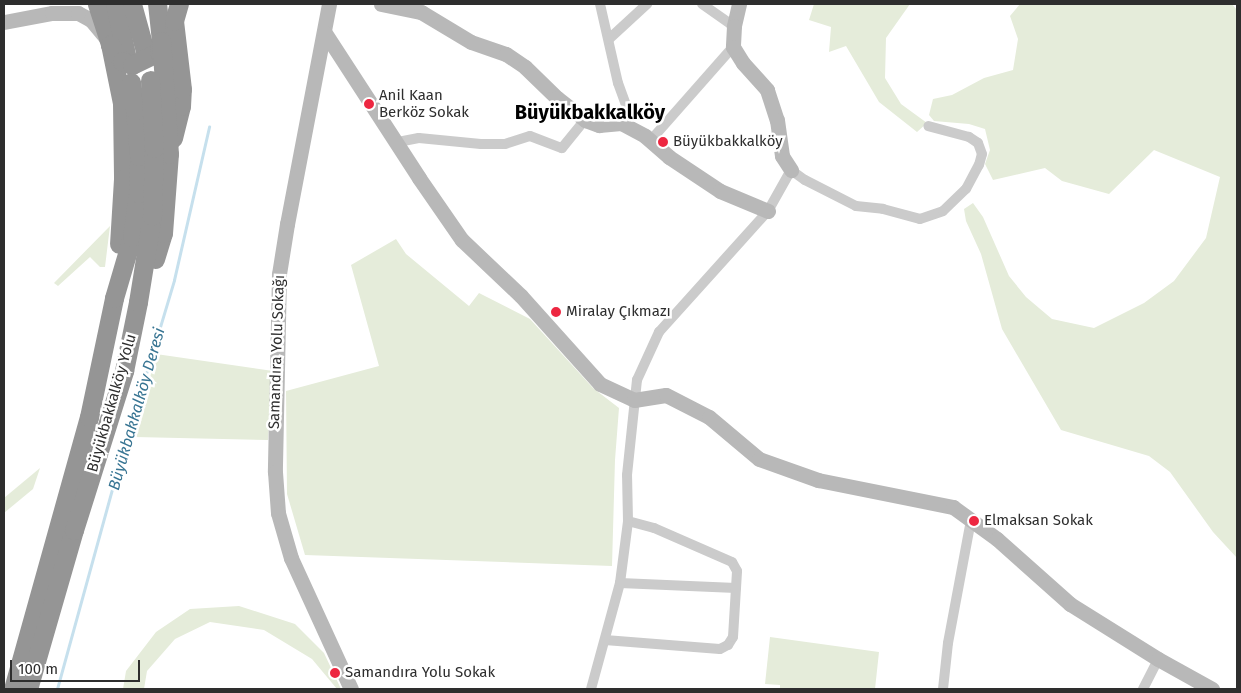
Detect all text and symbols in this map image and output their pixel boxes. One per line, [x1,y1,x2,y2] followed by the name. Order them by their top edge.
[379,86,469,121] place label: Anil Kaan Berköz Sokak
[363,98,375,110] marker: Anil Kaan Berköz Sokak
[515,100,665,124] district label: Büyükbakkalköy
[673,133,783,151] place label: Büyükbakkalköy
[657,136,669,148] marker: Büyükbakkalköy
[265,275,289,429] street label: Samandıra Yolu Sokağı
[566,303,671,321] place label: Miralay Çıkmazı
[550,306,562,318] marker: Miralay Çıkmazı
[105,326,169,492] water label: Büyükbakkalköy Deresi
[84,332,140,474] street label: Büyükbakkalköy Yolu
[984,512,1093,530] place label: Elmaksan Sokak
[968,515,980,527] marker: Elmaksan Sokak
[12,650,142,682] scale bar
[18,660,58,678] text: 100 m
[345,664,495,682] place label: Samandıra Yolu Sokak
[329,667,341,679] marker: Samandıra Yolu Sokak

